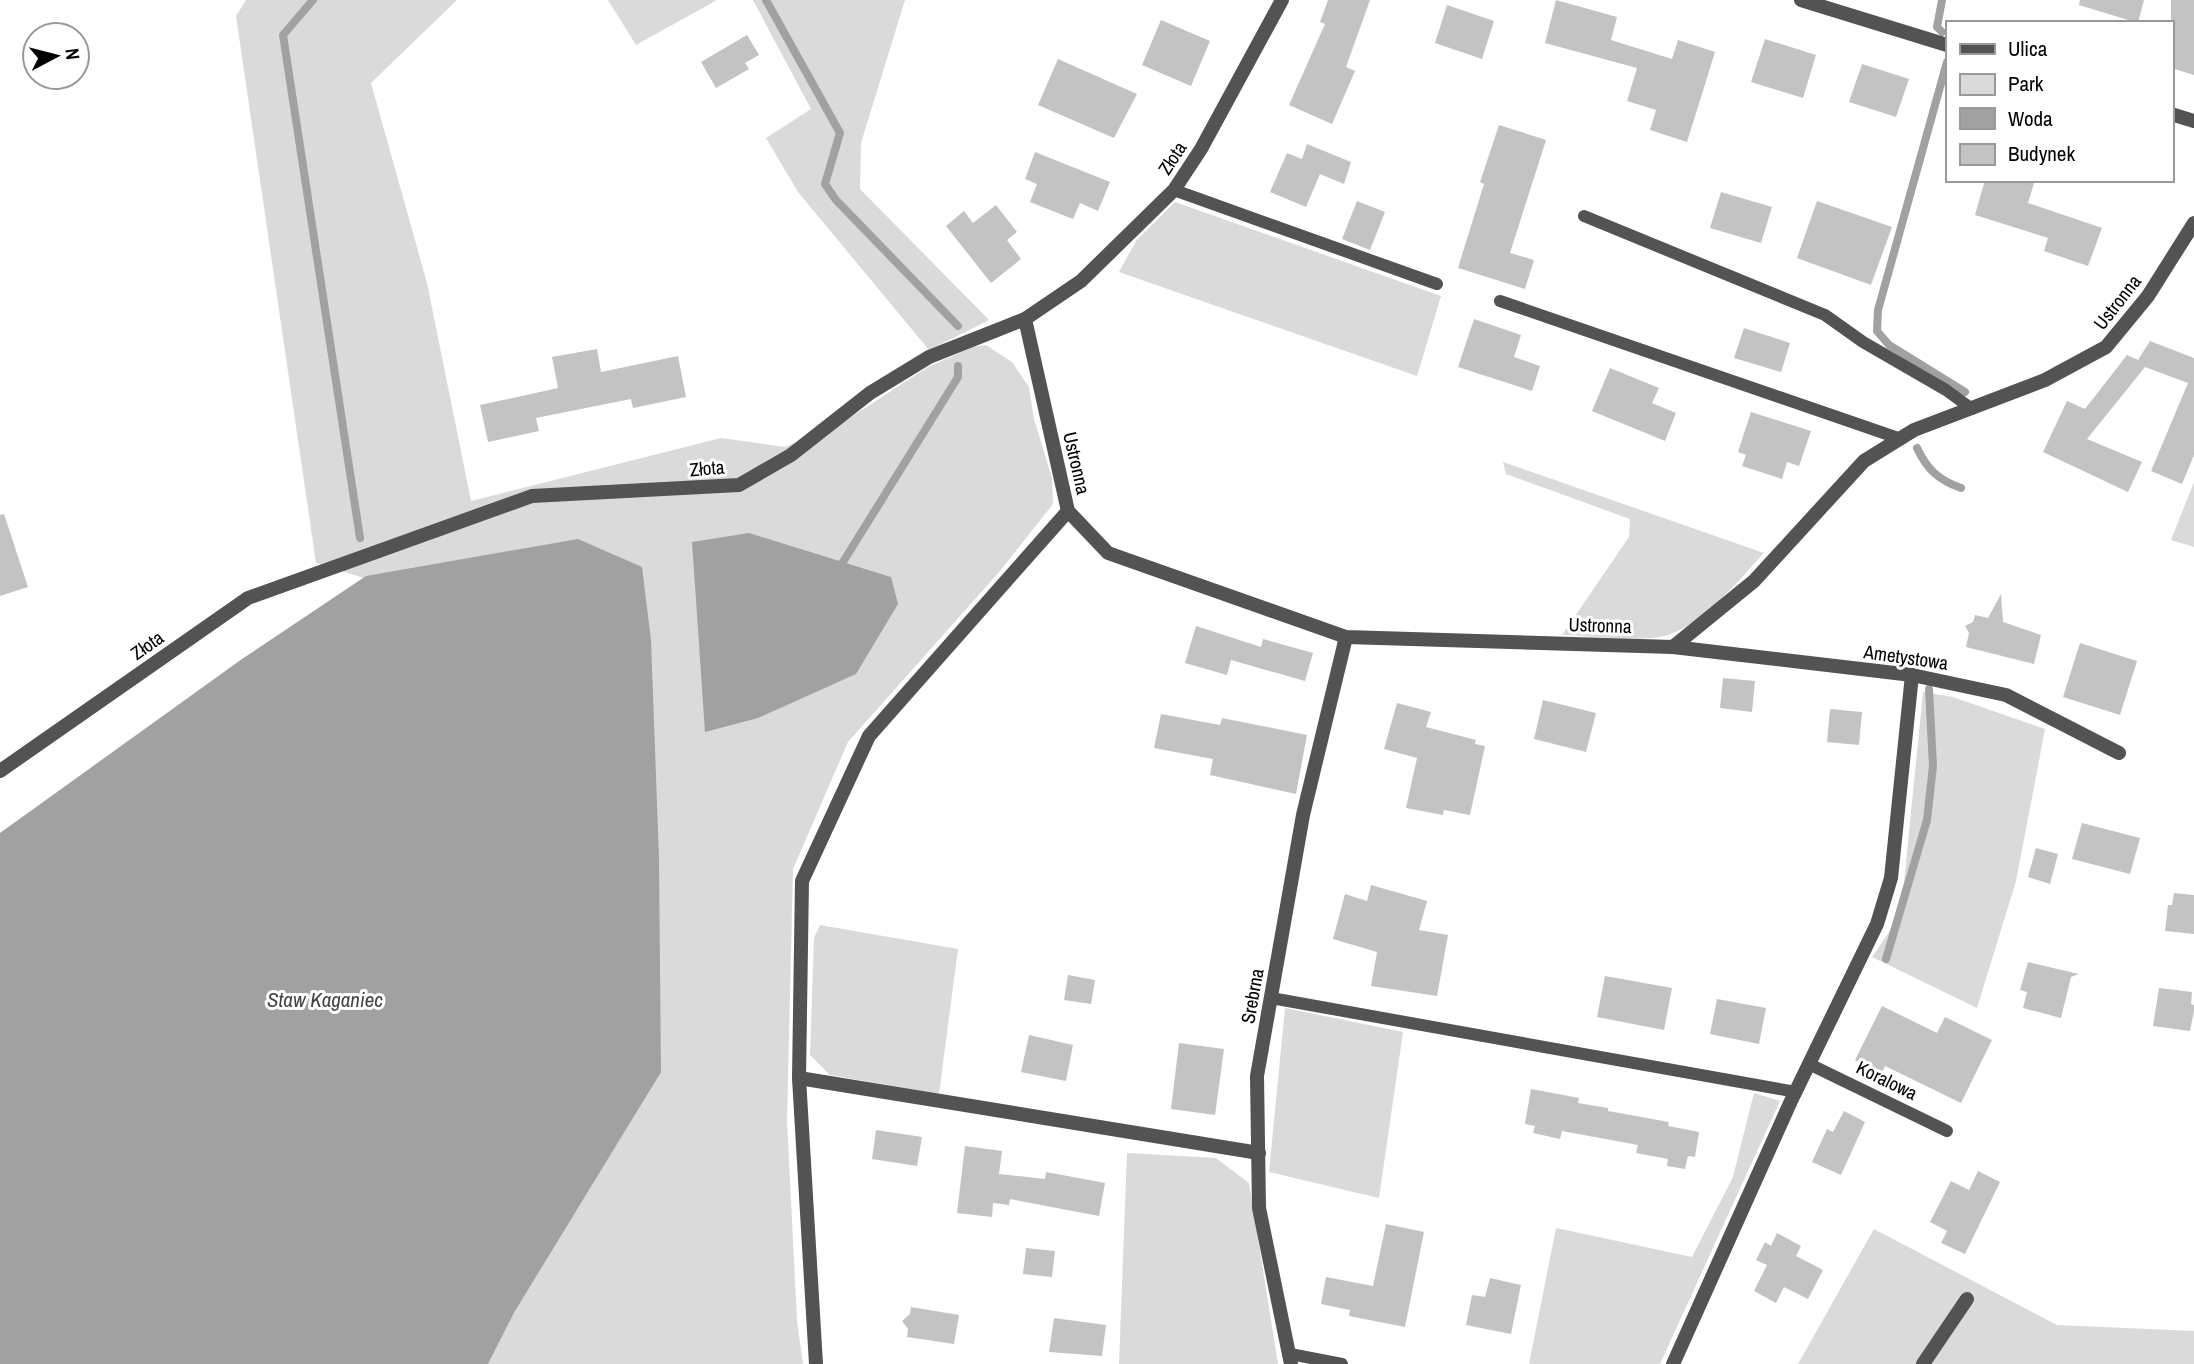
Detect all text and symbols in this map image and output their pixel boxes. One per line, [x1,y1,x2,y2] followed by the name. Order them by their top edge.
[21,21,91,91] north arrow
[1946,21,2173,182] legend
[2008,34,2048,63] text: Ulica
[59,47,86,61] text: N
[2008,69,2044,98] text: Park
[2008,104,2053,133] text: Woda
[1152,136,1193,180] street label: Złota
[2008,139,2075,168] text: Budynek
[2087,269,2147,335] street label: Ustronna
[1057,429,1097,497] street label: Ustronna
[689,454,726,482] street label: Złota
[1568,611,1632,639] street label: Ustronna
[125,624,169,666] street label: Złota
[1861,638,1950,676] street label: Ametystowa
[1234,966,1270,1026] street label: Srebrna
[267,985,383,1014] water label: Staw Kaganiec
[1852,1054,1922,1106] street label: Koralowa

